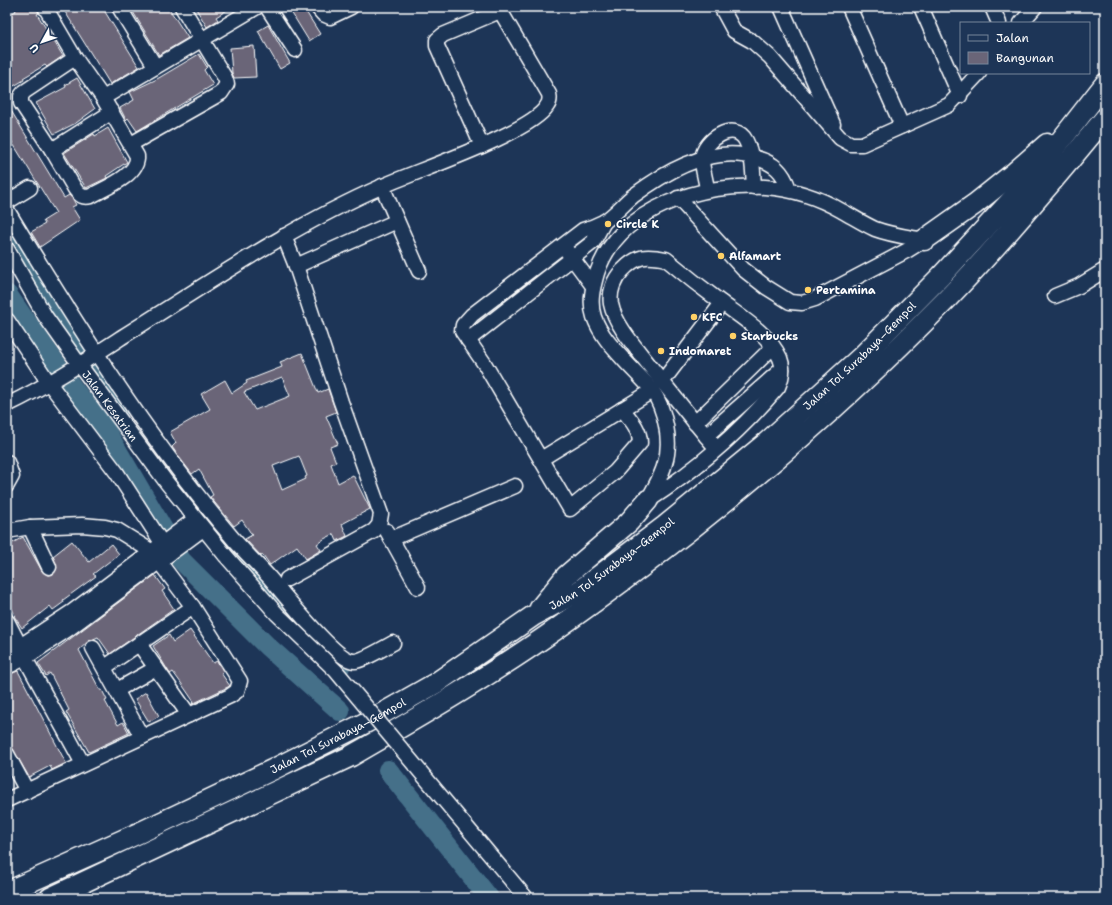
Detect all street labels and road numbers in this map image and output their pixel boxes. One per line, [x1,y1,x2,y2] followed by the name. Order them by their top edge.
[800,298,919,413] street label: Jalan Tol Surabaya–Gempol
[79,367,141,445] street label: Jalan Kesatrian
[546,514,678,613] street label: Jalan Tol Surabaya–Gempol
[268,694,409,777] street label: Jalan Tol Surabaya–Gempol

